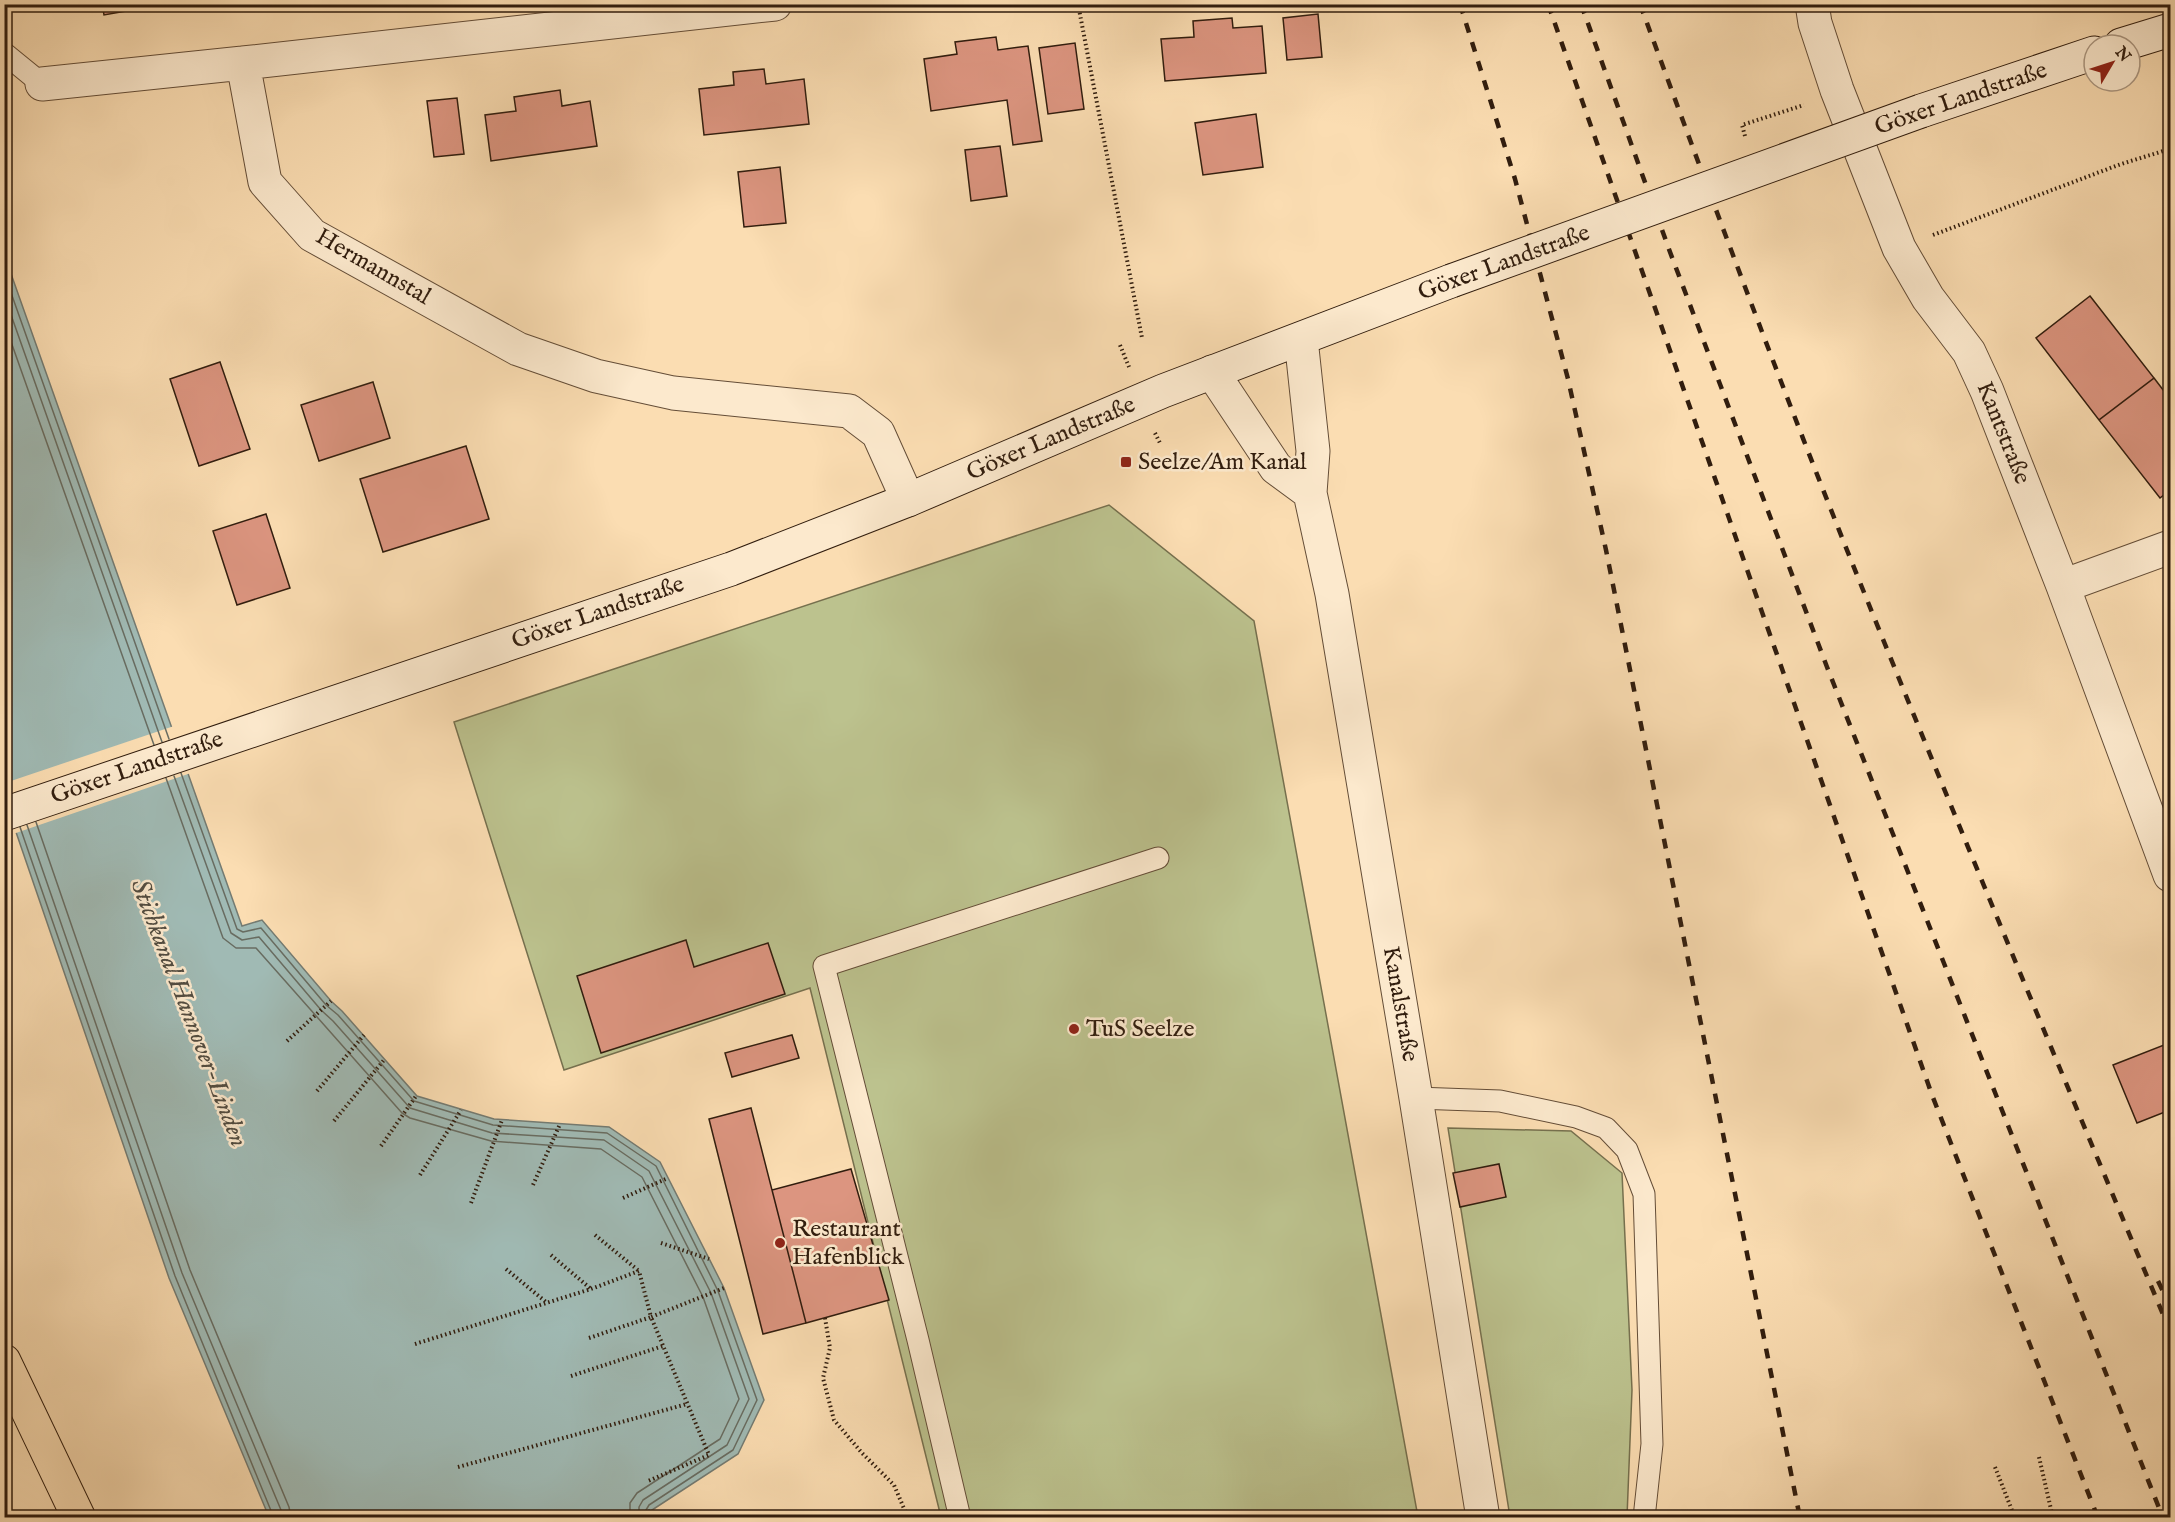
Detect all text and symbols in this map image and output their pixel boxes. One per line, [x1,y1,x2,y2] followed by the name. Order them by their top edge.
[2082,33,2142,93] north arrow
[2109,42,2134,67] text: N
[1871,55,2051,143] street label: Göxer Landstraße
[1414,218,1594,308] street label: Göxer Landstraße
[310,222,437,313] street label: Hermannstal
[1968,377,2038,489] street label: Kantstraße
[962,389,1140,489] street label: Göxer Landstraße
[1138,447,1307,478] place label: Seelze/Am Kanal
[1119,455,1133,469] marker: Seelze/Am Kanal
[508,569,688,657] street label: Göxer Landstraße
[47,724,227,812] street label: Göxer Landstraße
[123,874,255,1152] water label: Stichkanal Hannover-Linden
[1375,944,1425,1064] street label: Kanalstraße
[1086,1014,1194,1045] place label: TuS Seelze
[1067,1022,1081,1036] marker: TuS Seelze
[792,1214,904,1273] place label: Restaurant Hafenblick
[773,1236,787,1250] marker: Restaurant Hafenblick

